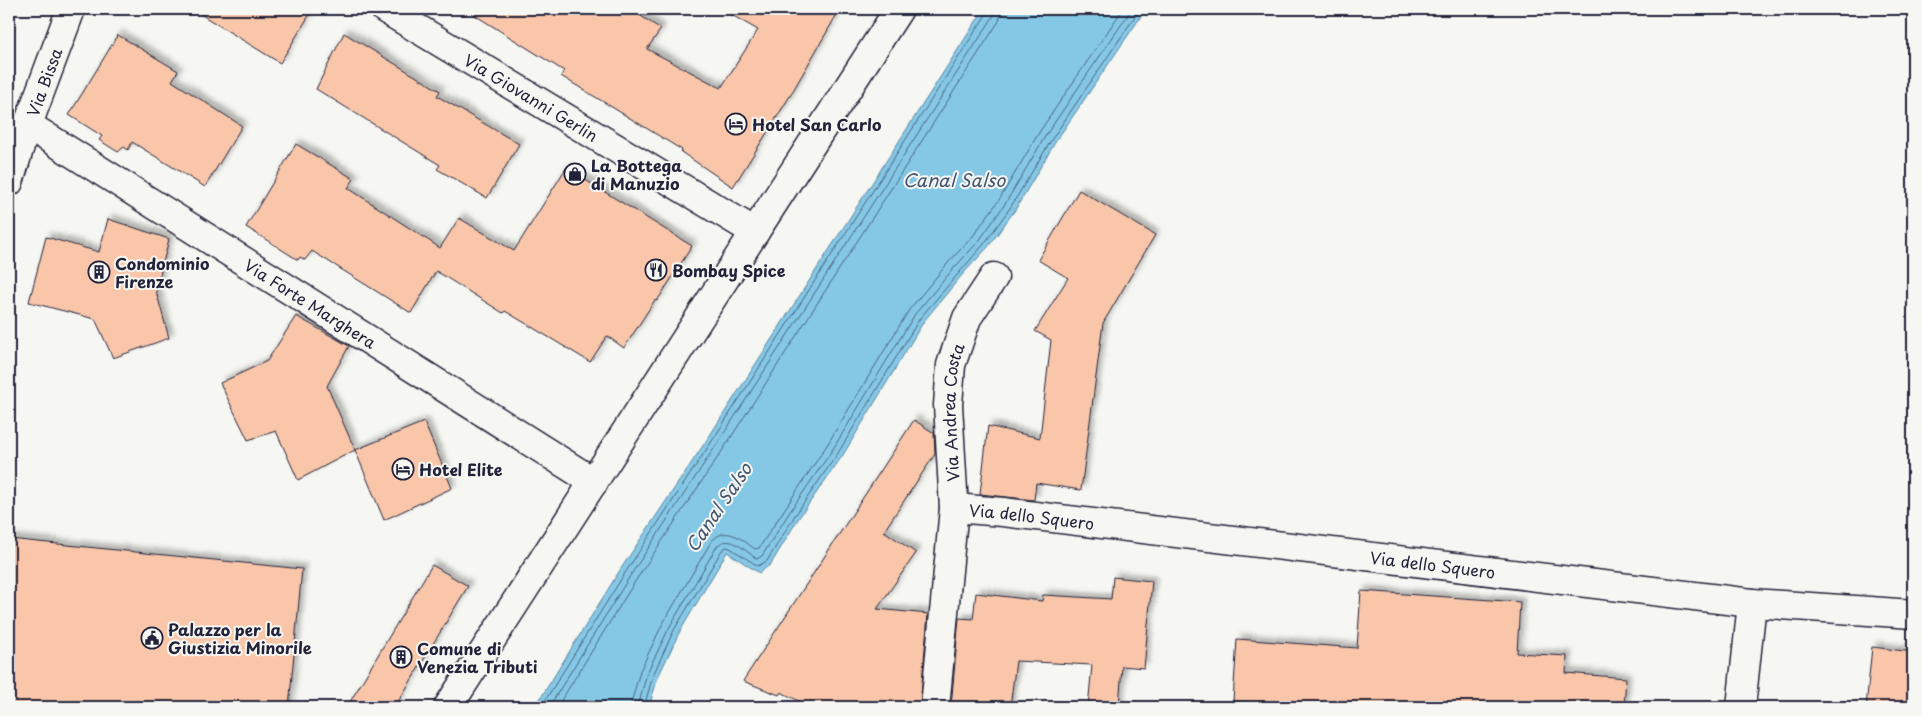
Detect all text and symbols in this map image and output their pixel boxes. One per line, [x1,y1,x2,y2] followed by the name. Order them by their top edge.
[20,44,68,120] street label: Via Bissa
[460,47,603,147] street label: Via Giovanni Gerlin
[724,112,748,136] hotel icon: Hotel San Carlo
[752,112,881,136] place label: Hotel San Carlo
[591,153,682,195] place label: La Bottega di Manuzio
[563,162,587,186] shop icon: La Bottega di Manuzio
[903,166,1006,193] water label: Canal Salso
[115,251,209,293] place label: Condominio Firenze
[240,253,381,354] street label: Via Forte Marghera
[644,258,668,282] restaurant icon: Bombay Spice
[672,258,786,282] place label: Bombay Spice
[87,260,111,284] building icon: Condominio Firenze
[936,340,970,482] street label: Via Andrea Costa
[678,456,758,557] water label: Canal Salso
[391,457,415,481] hotel icon: Hotel Elite
[419,457,503,481] place label: Hotel Elite
[968,497,1096,535] street label: Via dello Squero
[1369,545,1497,584] street label: Via dello Squero
[168,617,312,659] place label: Palazzo per la Giustizia Minorile
[140,626,164,650] public building icon: Palazzo per la Giustizia Minorile
[417,636,538,678] place label: Comune di Venezia Tributi
[389,645,413,669] building icon: Comune di Venezia Tributi

